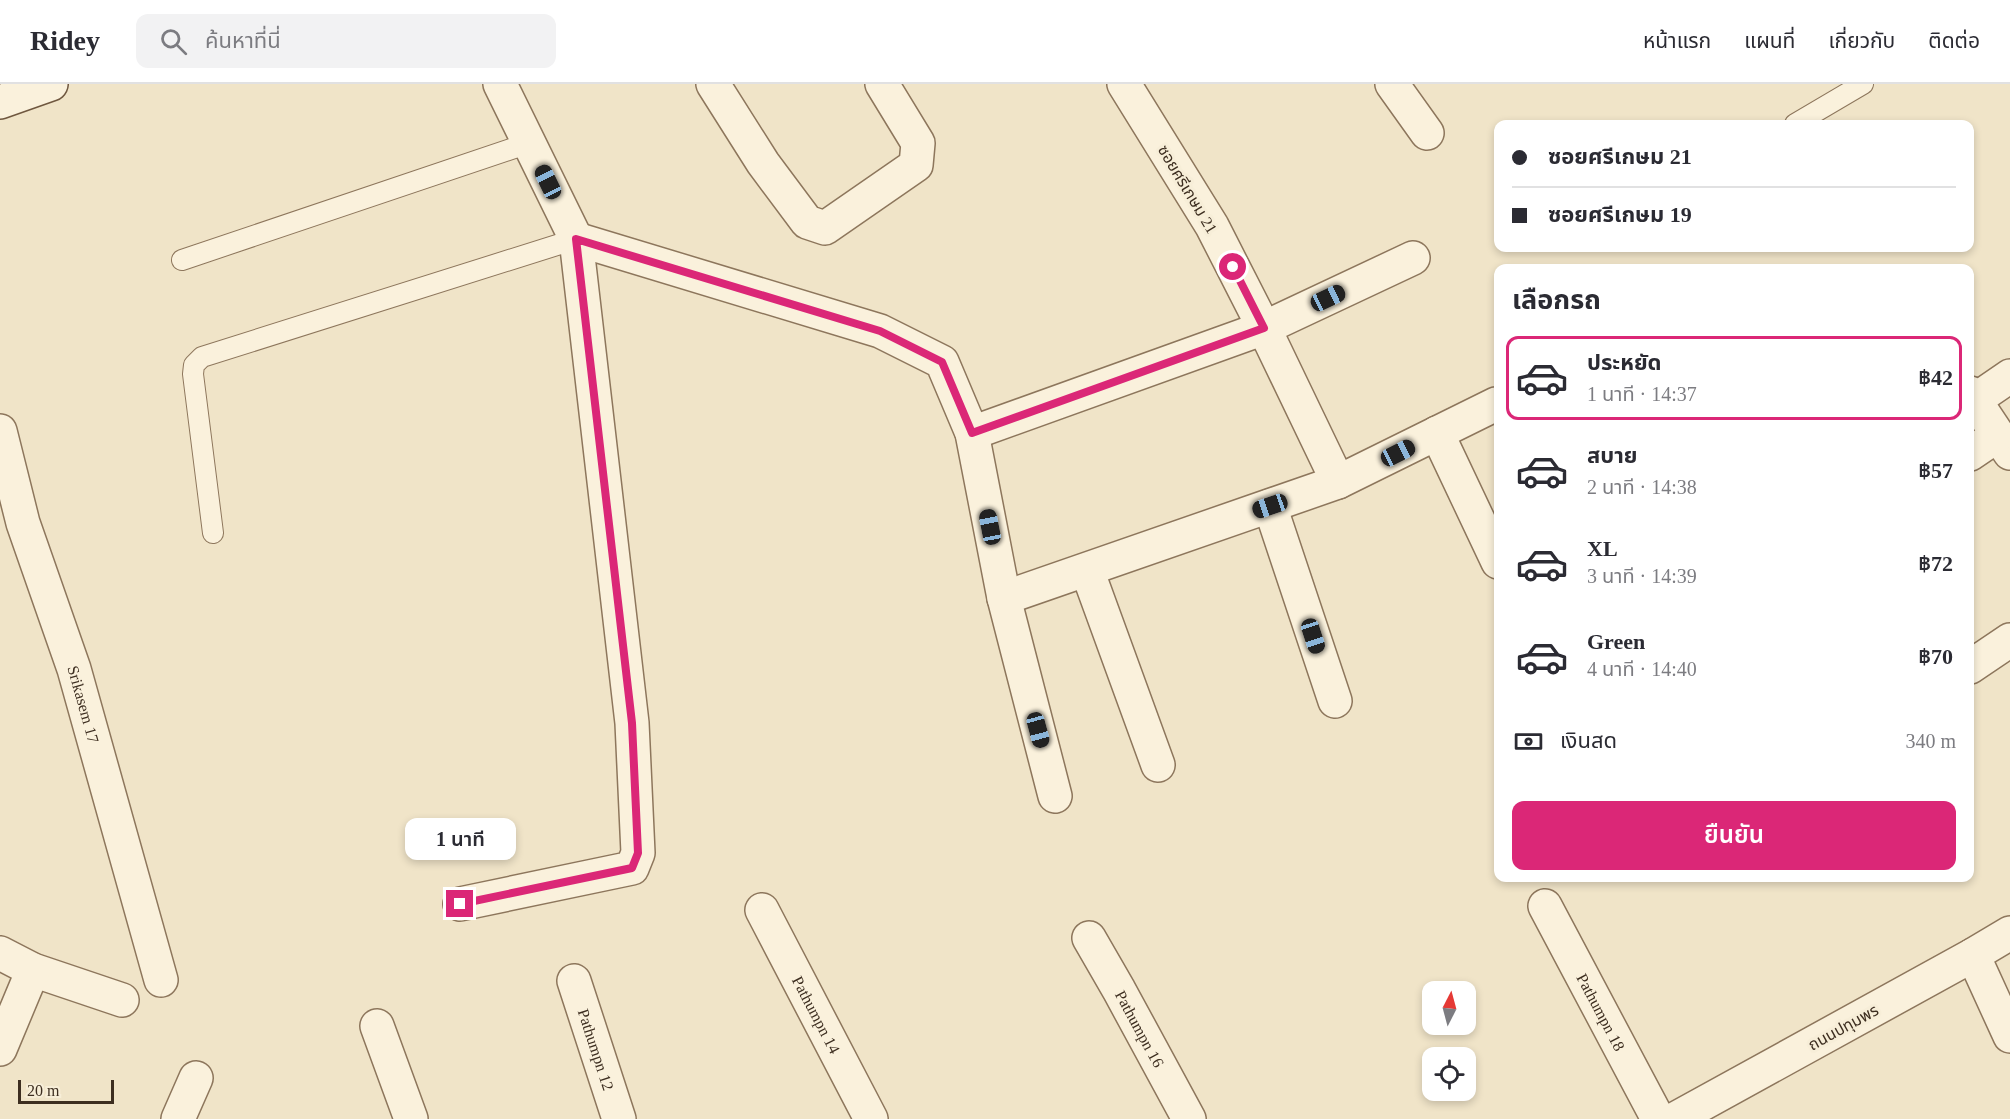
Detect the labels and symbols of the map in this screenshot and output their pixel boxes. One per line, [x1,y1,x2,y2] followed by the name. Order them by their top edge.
[1155,142,1221,236] street label: ซอยศรีเกษม 21
[532,162,564,202] car
[1219,253,1246,280] route start
[1308,282,1348,314] car
[1378,437,1418,469] car
[1250,492,1290,520] car
[978,508,1002,546] car
[1299,616,1327,656] car
[64,664,102,745] street label: Srikasem 17
[1025,710,1051,750] car
[404,817,516,859] callout: 1 นาที
[446,890,473,917] route end
[1573,971,1628,1054] street label: Pathumpn 18
[789,973,843,1056] street label: Pathumpn 14
[1422,981,1476,1035] north arrow
[1112,988,1167,1070] street label: Pathumpn 16
[1805,1001,1882,1055] street label: ถนนปทุมพร
[575,1007,617,1093] street label: Pathumpn 12
[18,1077,114,1104] scale bar

